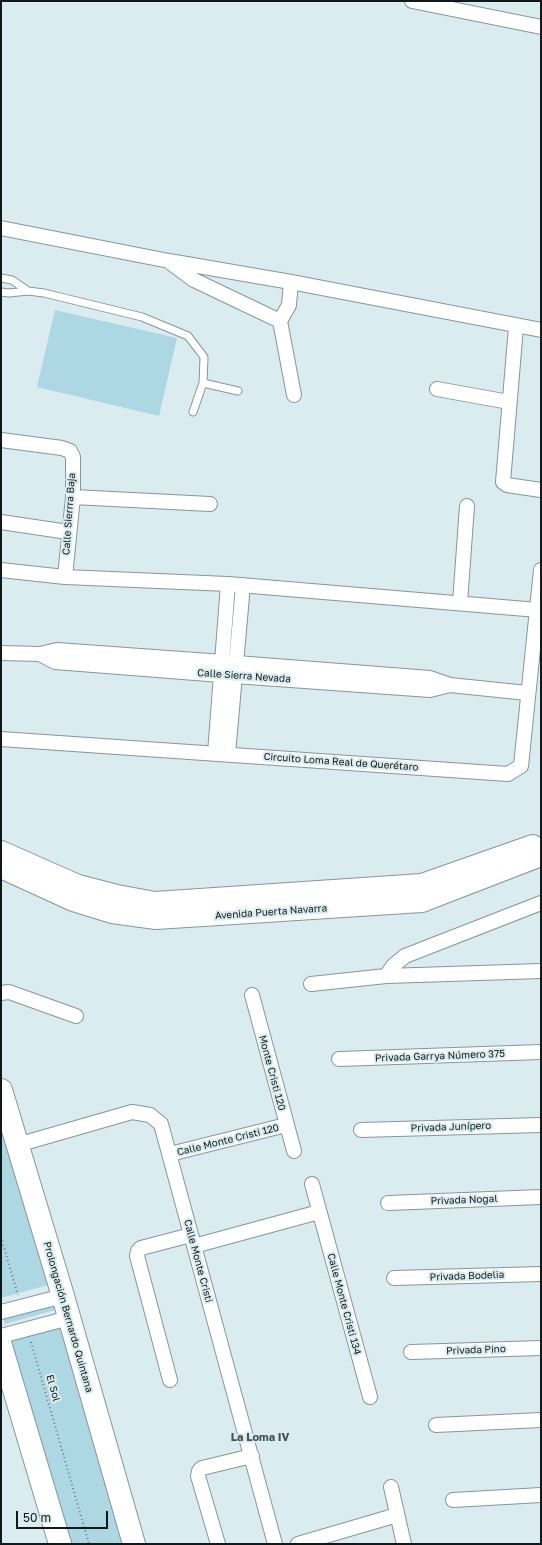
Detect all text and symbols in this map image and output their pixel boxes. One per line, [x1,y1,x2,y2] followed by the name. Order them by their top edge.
[60,473,78,555] street label: Calle Sierrra Baja
[197,667,291,685] street label: Calle Sierra Nevada
[263,751,419,773] street label: Circuito Loma Real de Querétaro
[215,902,327,922] street label: Avenida Puerta Navarra
[256,1034,288,1112] street label: Monte Cristi 120
[375,1048,505,1064] street label: Privada Garrya Número 375
[411,1120,491,1134] street label: Privada Junípero
[176,1122,280,1158] street label: Calle Monte Cristi 120
[430,1193,498,1207] street label: Privada Nogal
[181,1218,215,1304] street label: Calle Monte Cristi
[41,1240,95,1394] street label: Prolongación Bernardo Quintana
[325,1252,363,1356] street label: Calle Monte Cristi 134
[430,1269,504,1283] street label: Privada Bodelia
[446,1343,506,1357] street label: Privada Pino
[43,1373,63,1403] street label: El Sol
[231,1431,289,1445] district label: La Loma IV
[18,1503,110,1529] scale bar
[23,1510,51,1525] text: 50 m

